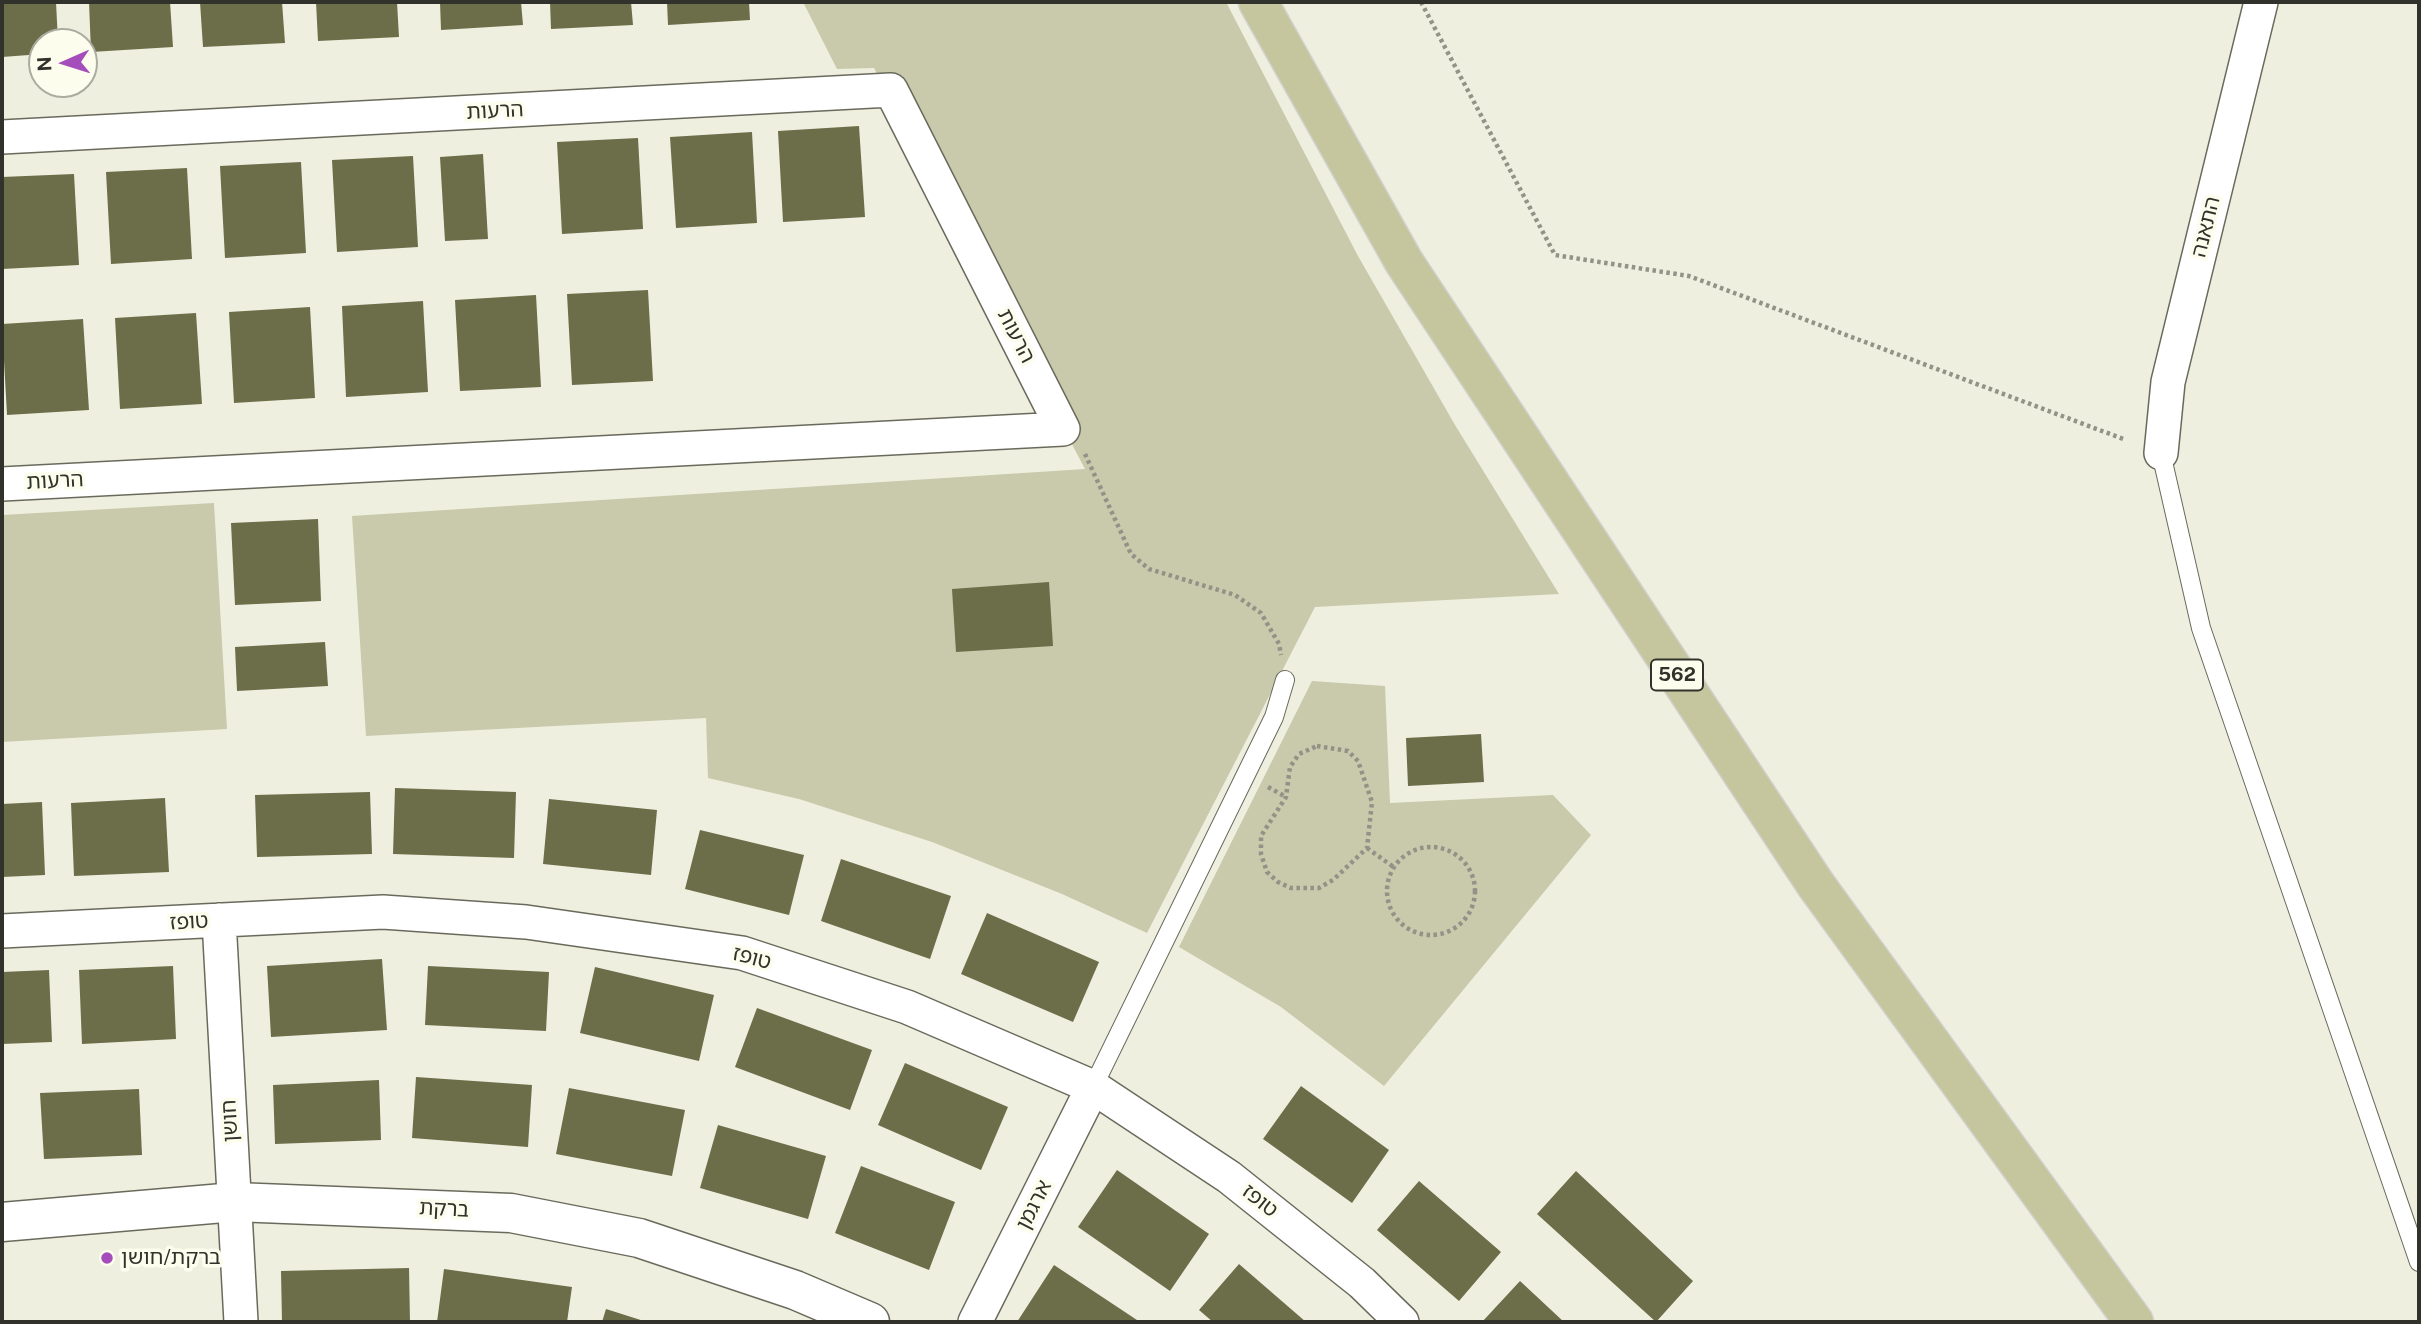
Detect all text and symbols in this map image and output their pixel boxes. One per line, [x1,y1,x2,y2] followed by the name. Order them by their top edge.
[28,28,98,98] north arrow
[33,56,55,72] text: N
[466,97,524,125] street label: הרעות
[2186,194,2226,260] street label: התאנה
[992,305,1040,367] street label: הרעות
[26,467,84,495] street label: הרעות
[1651,660,1703,690] road number: 562
[169,908,209,936] street label: טופז
[730,941,774,975] street label: טופז
[216,1099,244,1143] street label: חושן
[1011,1176,1057,1234] street label: ארגמן
[1237,1179,1283,1223] street label: טופז
[418,1195,470,1223] street label: ברקת
[121,1245,221,1271] place label: ברקת/חושן
[99,1250,115,1266] marker: ברקת/חושן

